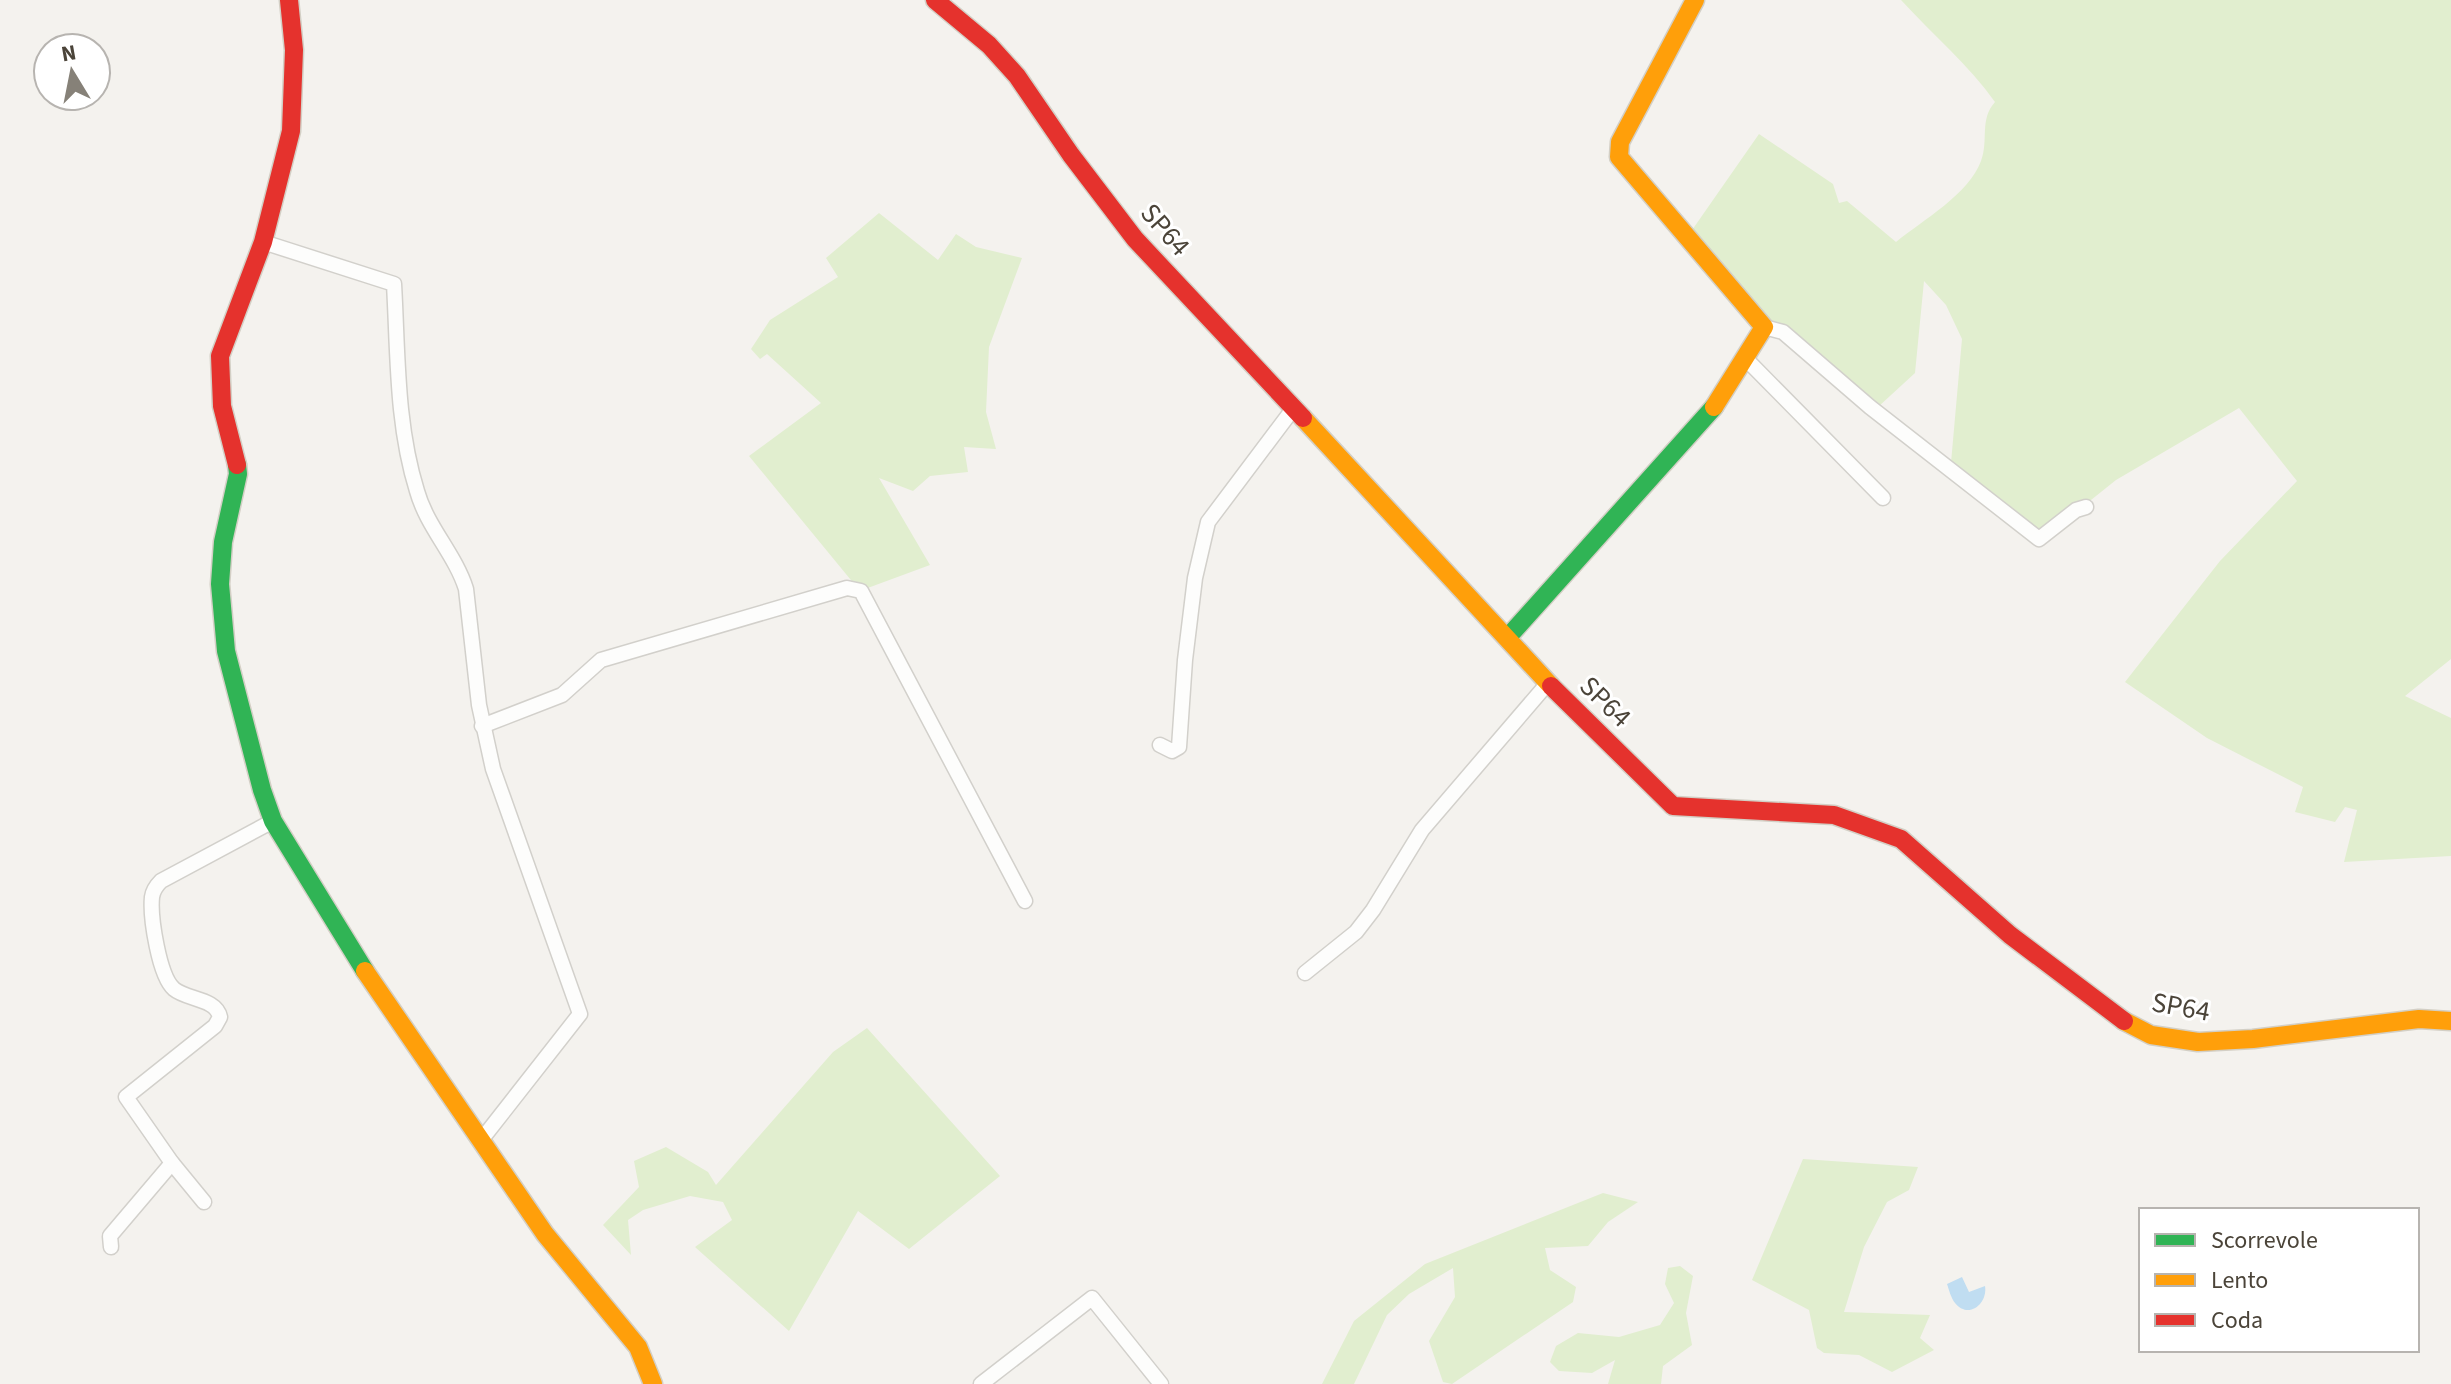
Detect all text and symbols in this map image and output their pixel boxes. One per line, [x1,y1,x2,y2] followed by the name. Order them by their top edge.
[32,32,112,112] north arrow
[59,36,79,70] text: N
[1131,194,1200,265] street label: SP64
[1570,667,1640,737] street label: SP64
[2148,982,2213,1032] street label: SP64
[2139,1208,2419,1352] legend
[2211,1223,2318,1258] text: Scorrevole
[2211,1263,2268,1298] text: Lento
[2211,1303,2263,1338] text: Coda

